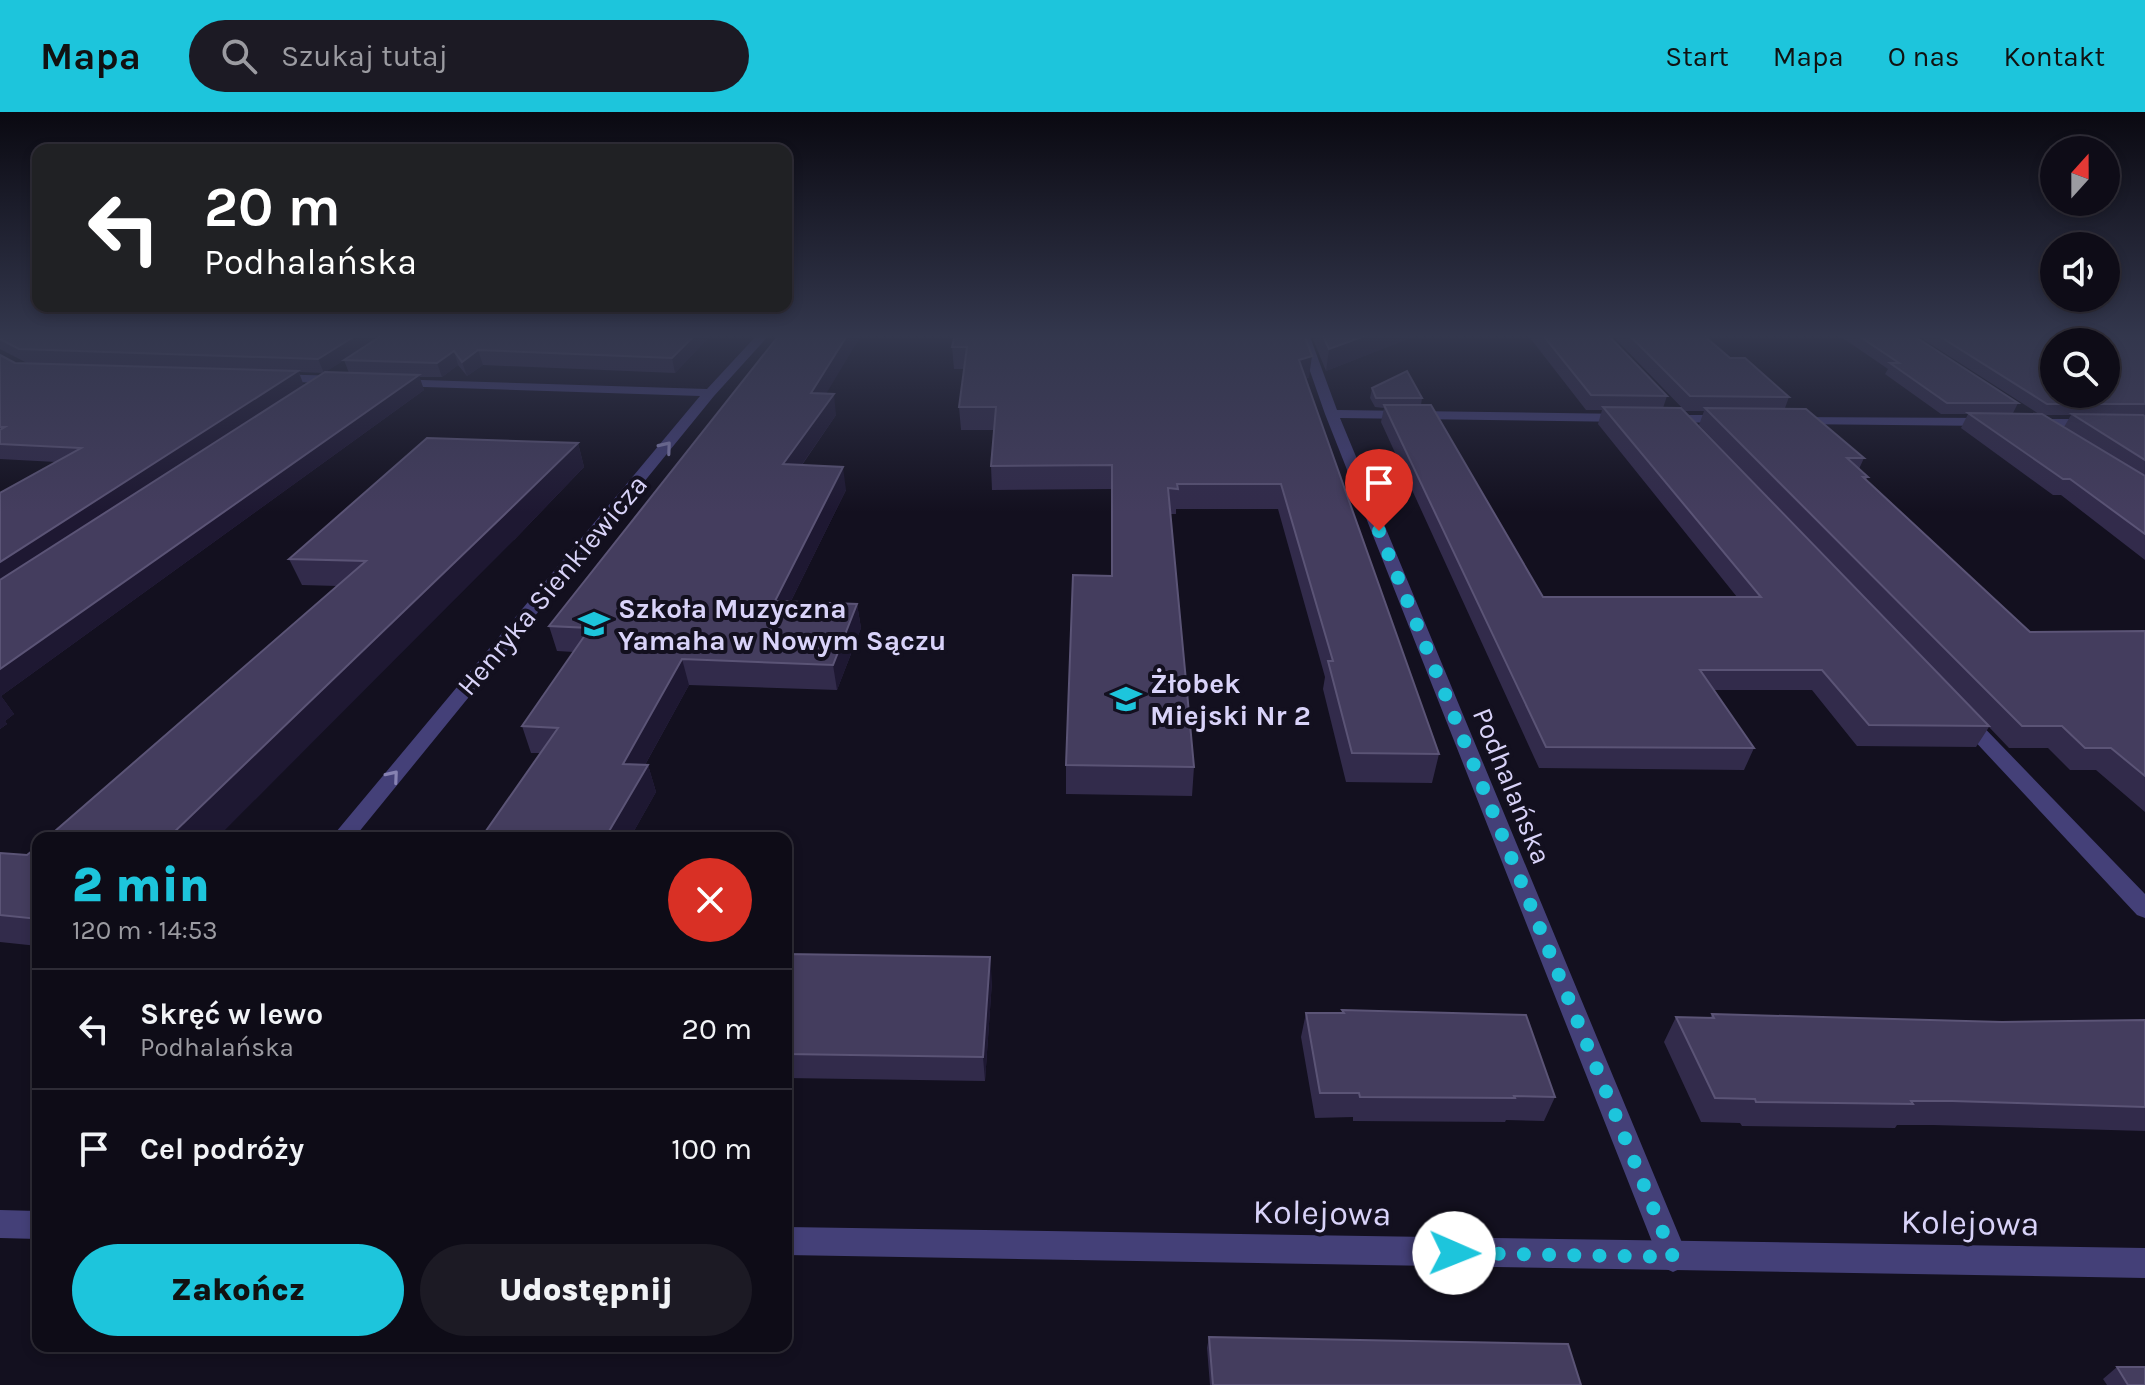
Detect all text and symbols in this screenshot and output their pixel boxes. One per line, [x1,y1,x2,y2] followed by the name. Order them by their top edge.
[189,20,749,92] search box
[40,34,141,79] text: Mapa
[217,34,261,78] icon: search
[281,38,448,74] text: Szukaj tutaj
[1665,40,1729,73] text: Start
[1773,40,1844,73] text: Mapa
[1888,40,1960,73] text: O nas
[2004,40,2105,73] text: Kontakt
[2040,136,2120,216] north arrow
[2040,136,2120,408] map controls
[204,174,341,239] text: 20 m
[72,176,176,280] icon: left
[2040,232,2120,312] button: sound
[204,241,417,283] text: Podhalańska
[2040,328,2120,408] button: search
[656,441,671,456] one-way arrow
[1345,449,1413,531] pin
[1357,461,1401,505] icon: arrive
[450,468,654,702] street label: Henryka Sienkiewicza
[618,592,946,657] place label: Szkoła Muzyczna Yamaha w Nowym Sączu
[577,607,611,641] school or university icon: Szkoła Muzyczna Yamaha w Nowym Sączu
[1150,667,1311,732] place label: Żłobek Miejski Nr 2
[1109,682,1143,716] school or university icon: Żłobek Miejski Nr 2
[1466,703,1558,869] street label: Podhalańska
[383,771,398,786] one-way arrow
[72,857,210,913] text: 2 min
[668,858,752,942] button: close
[72,915,218,946] text: 120 m · 14:53
[140,996,323,1032] text: Skręć w lewo
[72,1007,116,1051] icon: left
[682,1011,752,1047] text: 20 m
[140,1032,294,1063] text: Podhalańska
[72,1127,116,1171] icon: arrive
[140,1131,304,1167] text: Cel podróży
[671,1131,752,1167] text: 100 m
[1252,1192,1392,1234] street label: Kolejowa
[1900,1202,2040,1244] street label: Kolejowa
[1412,1211,1496,1295] position arrow
[72,1244,404,1336] button: Zakończ
[420,1244,752,1336] button: Udostępnij

